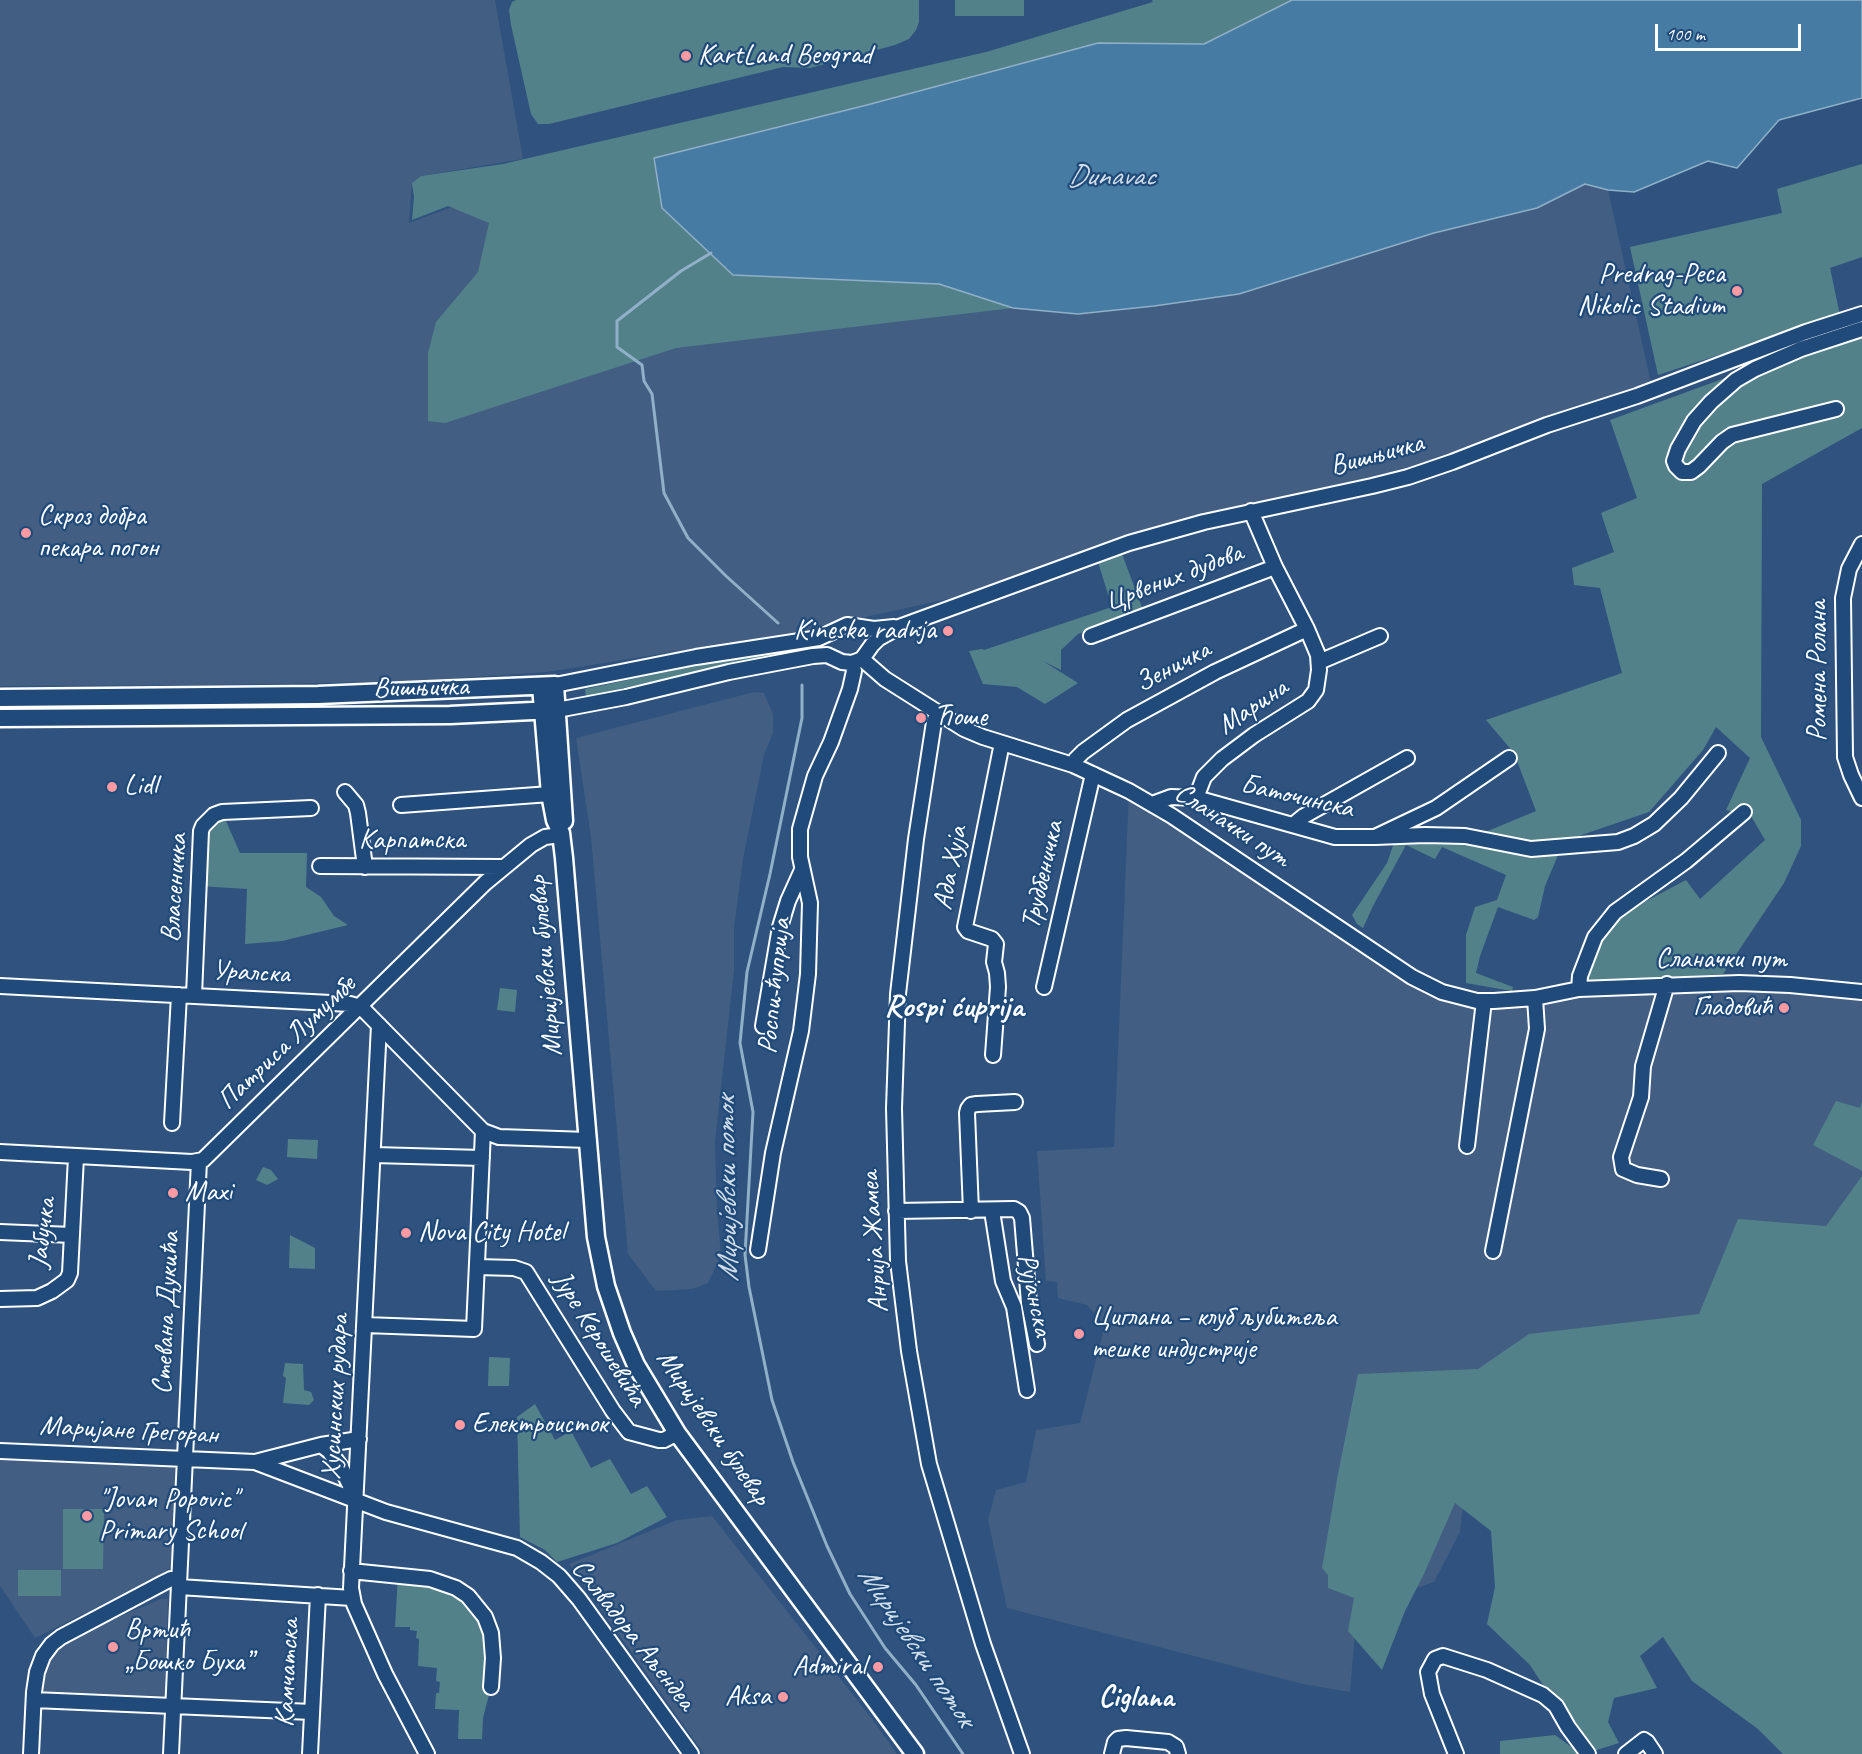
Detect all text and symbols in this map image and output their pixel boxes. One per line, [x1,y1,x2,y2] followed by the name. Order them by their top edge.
[1658,12,1804,50] scale bar
[1666,23,1705,45] text: 100 m
[698,39,872,73] place label: KartLand Beograd
[679,49,693,63] marker: KartLand Beograd
[1067,159,1155,195] water label: Dunavac
[1577,258,1725,324] place label: Predrag-Peca Nikolic Stadium
[1730,284,1744,298] marker: Predrag-Peca Nikolic Stadium
[1327,426,1427,484] street label: Вишњичка
[38,500,158,566] place label: Скроз добра пекара погон
[19,526,33,540] marker: Скроз добра пекара погон
[1100,536,1248,620] street label: Црвених дудова
[1802,600,1836,742] street label: Ромена Ролана
[794,614,936,648] place label: Kineska radnja
[941,624,955,638] marker: Kineska radnja
[1130,633,1216,701] street label: Зеничка
[373,670,469,706] street label: Вишњичка
[1211,671,1295,743] street label: Марина
[933,701,987,735] place label: Ћоше
[914,711,928,725] marker: Ћоше
[1237,768,1357,826] street label: Баточинска
[124,770,157,804] place label: Lidl
[1168,776,1296,876] street label: Сланачки пут
[105,780,119,794] marker: Lidl
[1014,818,1072,932] street label: Трудбеничка
[926,823,976,913] street label: Ада Хуја
[359,824,465,858] street label: Карпатска
[154,833,196,943] street label: Власеничка
[521,874,571,1058] street label: Миријевски булевар
[751,917,799,1055] street label: Роспи ћуприја
[1655,943,1787,977] street label: Сланачки пут
[211,954,291,992] street label: Уралска
[211,969,363,1117] street label: Патриса Лумумбе
[884,989,1024,1027] district label: Rospi ćuprija
[1693,991,1772,1025] place label: Гладовић
[1777,1001,1791,1015] marker: Гладовић
[708,1096,748,1282] water label: Миријевски поток
[853,1170,897,1314] street label: Анрија Жамеа
[185,1176,232,1210] place label: Maxi
[166,1186,180,1200] marker: Maxi
[22,1196,64,1270] street label: Јабучка
[418,1216,565,1250] place label: Nova City Hotel
[399,1226,413,1240] marker: Nova City Hotel
[146,1231,188,1395] street label: Стевана Дукића
[1009,1251,1059,1339] street label: Рујанска
[544,1265,654,1413] street label: Јуре Керошевића
[1091,1301,1337,1367] place label: Циглана – клуб љубитеља тешке индустрије
[315,1313,357,1481] street label: Хусинских рудара
[1072,1327,1086,1341] marker: Циглана – клуб љубитеља тешке индустрије
[649,1344,777,1512] street label: Миријевски булевар
[472,1408,608,1442] place label: Електроисток
[39,1410,219,1452] street label: Маријане Грегоран
[453,1418,467,1432] marker: Електроисток
[99,1483,242,1549] place label: "Jovan Popovic" Primary School
[80,1509,94,1523] marker: "Jovan Popovic" Primary School
[563,1553,703,1717] street label: Салвадора Аљендеа
[849,1560,983,1734] water label: Миријевски поток
[125,1614,252,1680] place label: Вртић „Бошко Буха”
[268,1618,308,1728] street label: Камчатска
[106,1640,120,1654] marker: Вртић „Бошко Буха”
[793,1650,866,1684] place label: Admiral
[871,1660,885,1674] marker: Admiral
[725,1680,771,1714] place label: Aksa
[1098,1680,1174,1716] district label: Ciglana
[776,1690,790,1704] marker: Aksa

